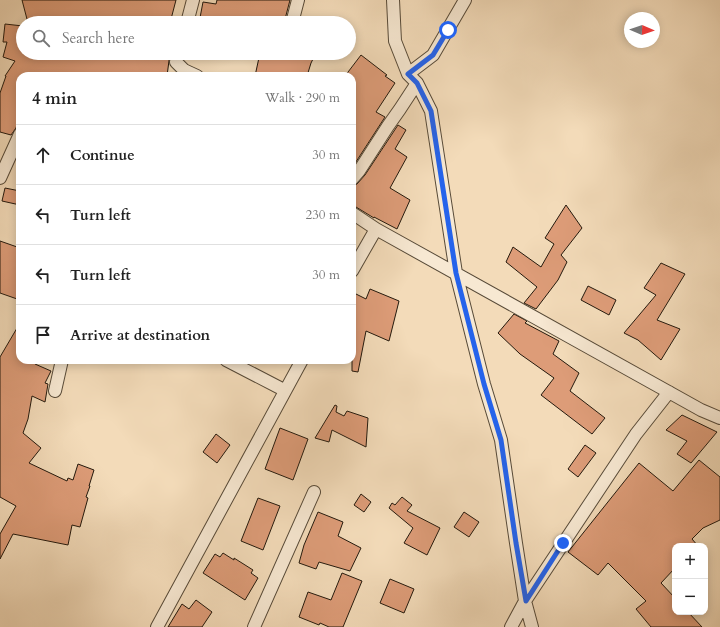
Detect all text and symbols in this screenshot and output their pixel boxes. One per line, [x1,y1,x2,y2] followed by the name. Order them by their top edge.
[624,12,660,48] north arrow
[16,16,356,60] search box
[439,21,457,39] route start
[30,27,52,49] icon: search
[62,28,135,48] text: Search here
[32,87,77,110] text: 4 min
[265,89,340,107] text: Walk · 290 m
[32,144,54,166] icon: ahead
[70,145,135,165] text: Continue
[312,146,340,164] text: 30 m
[32,204,54,226] icon: left
[70,205,131,225] text: Turn left
[306,206,340,224] text: 230 m
[32,264,54,286] icon: left
[70,265,131,285] text: Turn left
[312,266,340,284] text: 30 m
[32,324,54,346] icon: arrive
[70,325,210,345] text: Arrive at destination
[554,534,572,552] route end
[672,543,708,615] map controls
[672,543,708,579] button: +
[672,579,708,615] button: −

